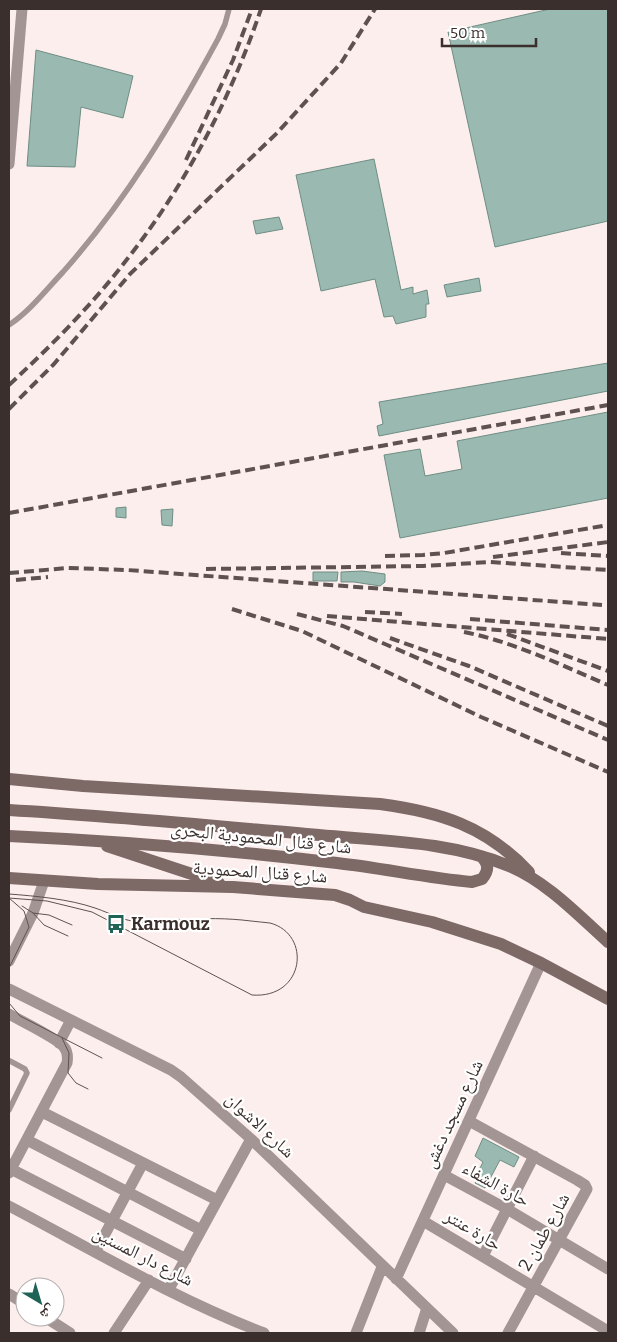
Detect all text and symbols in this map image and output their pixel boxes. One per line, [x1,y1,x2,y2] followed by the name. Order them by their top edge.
[442,15,536,47] scale bar
[450,24,486,42] text: 50 m
[169,818,353,858] street label: شارع قنال المحمودية البحرى
[192,856,328,888] street label: شارع قنال المحمودية
[105,913,127,935] bus stop icon: Karmouz
[131,913,210,935] place label: Karmouz
[418,1056,488,1172] street label: شارع مسجد دغش
[221,1087,299,1163] street label: شارع الاشوان
[459,1157,533,1211] street label: حارة الشفاء
[514,1189,574,1275] street label: شارع طمان 2
[440,1204,505,1255] street label: حارة عنتر
[89,1221,197,1291] street label: شارع دار المسنين
[15,1277,65,1327] north arrow
[36,1301,59,1323] text: ش

